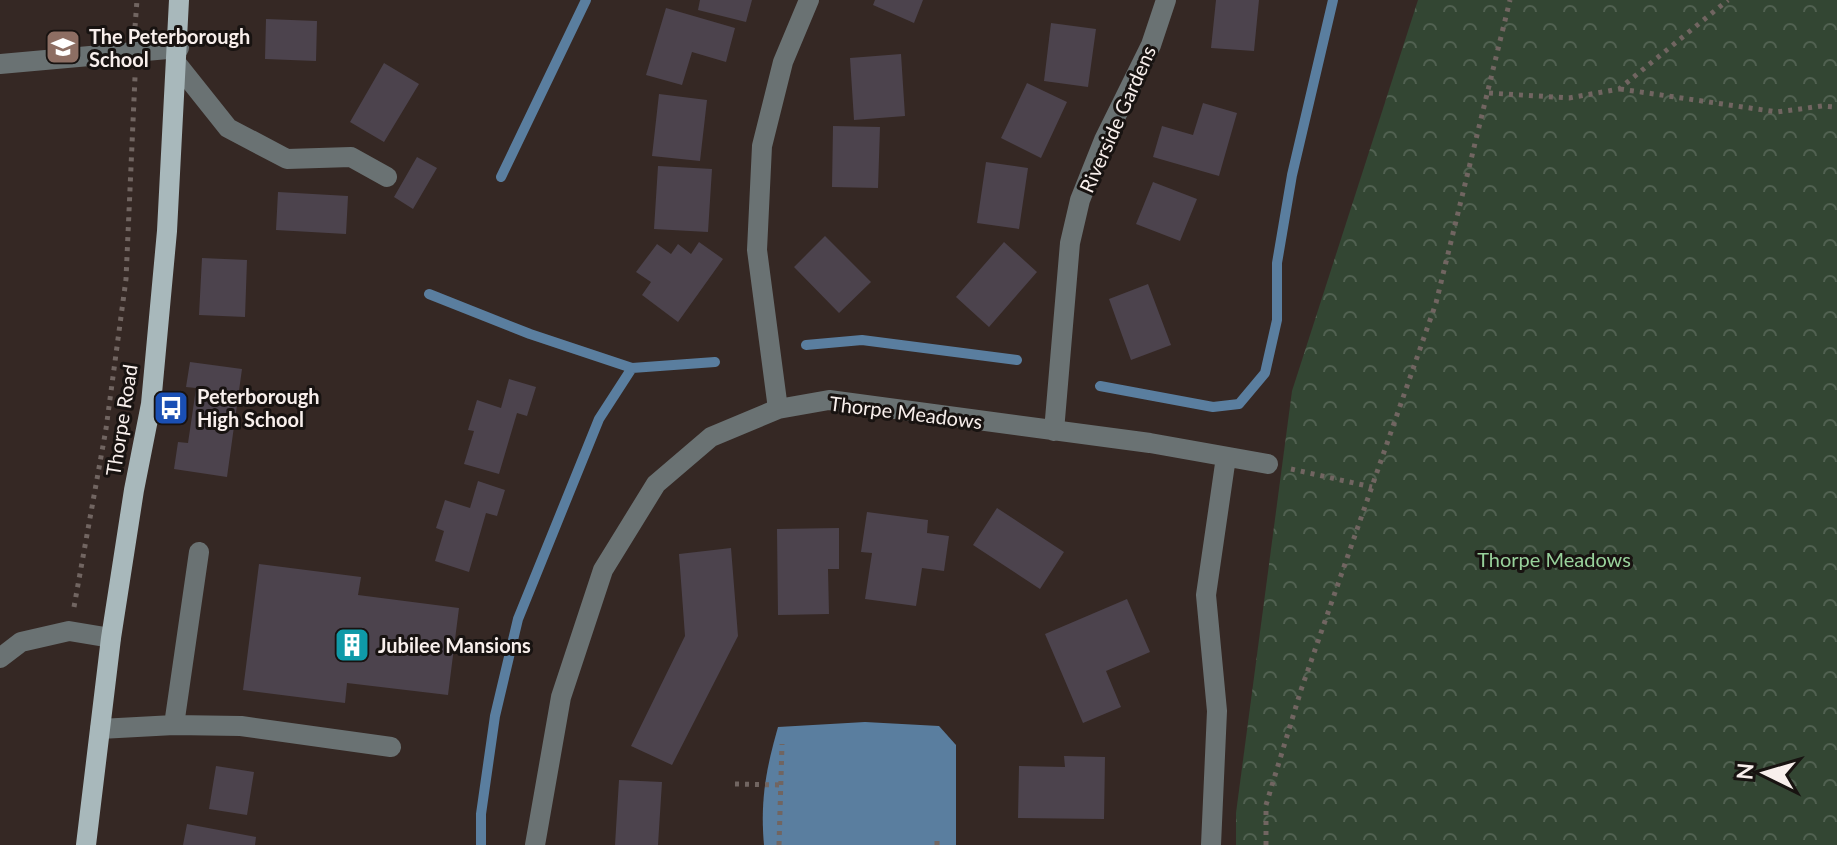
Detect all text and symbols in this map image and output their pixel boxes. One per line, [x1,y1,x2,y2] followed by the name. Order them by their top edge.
[89,24,250,71] place label: The Peterborough School
[44,28,82,66] school or university icon: The Peterborough School
[1074,42,1160,196] street label: Riverside Gardens
[100,362,142,478] street label: Thorpe Road
[197,384,320,431] place label: Peterborough High School
[152,389,190,427] bus stop icon: Peterborough High School
[828,391,984,433] street label: Thorpe Meadows
[1477,547,1631,571] park label: Thorpe Meadows
[333,626,371,664] building icon: Jubilee Mansions
[378,633,531,657] place label: Jubilee Mansions
[1725,733,1805,813] north arrow
[1730,762,1759,781] text: N

